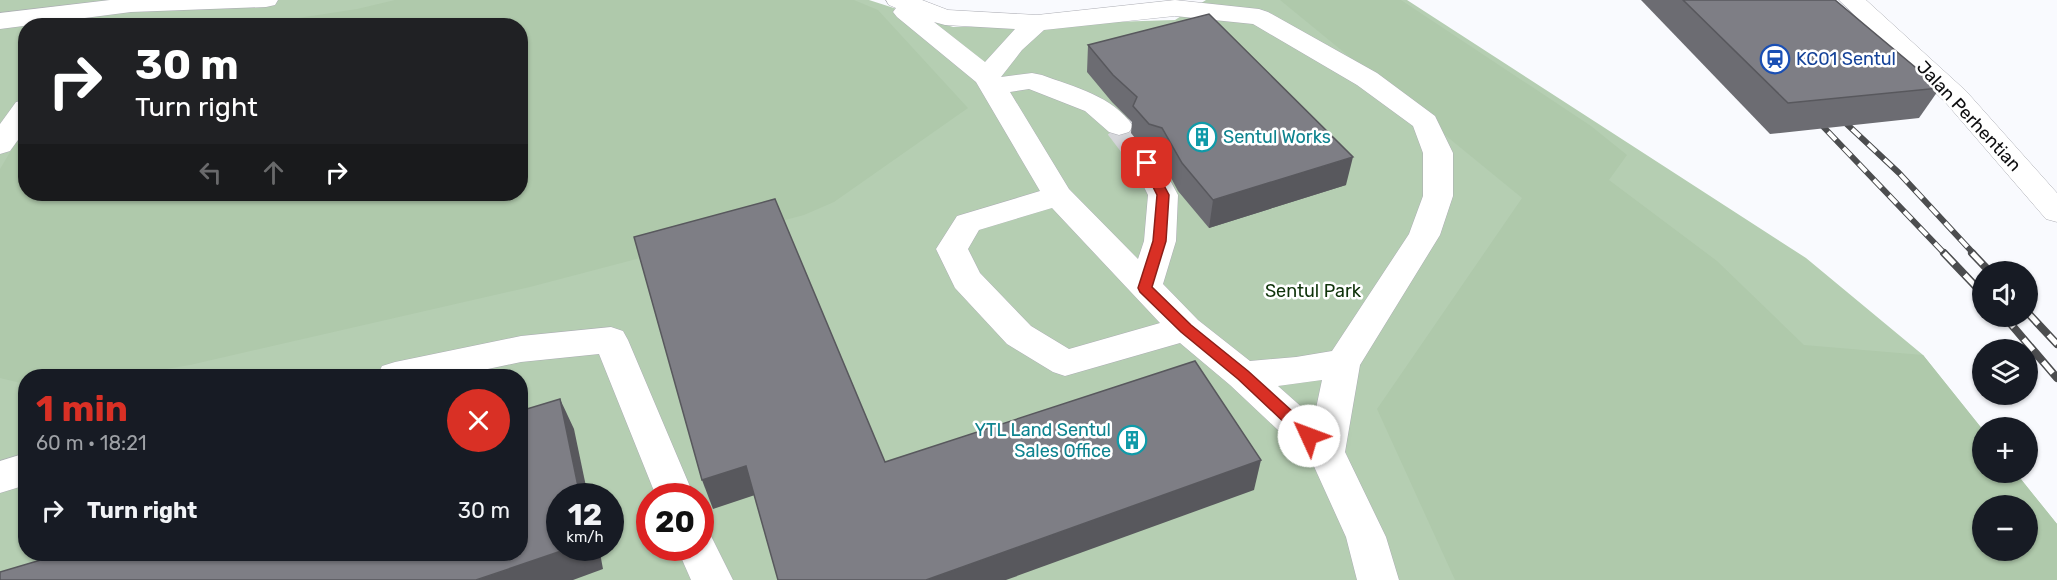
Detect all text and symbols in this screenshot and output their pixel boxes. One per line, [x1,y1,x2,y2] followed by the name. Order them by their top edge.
[135,40,239,90] text: 30 m
[36,42,114,120] icon: right
[1759,43,1791,75] station icon: KC01 Sentul
[1796,48,1896,70] place label: KC01 Sentul
[1912,56,2026,176] street label: Jalan Perhentian
[135,91,258,123] text: Turn right
[1186,121,1218,153] building icon: Sentul Works
[1223,126,1331,148] place label: Sentul Works
[1121,137,1172,188] pin
[1130,146,1163,179] icon: arrive
[194,156,227,189] icon: left
[257,156,290,189] icon: ahead
[320,156,353,189] icon: right
[1972,261,2038,561] map controls
[1972,261,2038,327] button: sound
[1265,280,1362,302] park label: Sentul Park
[1972,339,2038,405] button: layers
[36,387,128,430] text: 1 min
[447,389,510,452] button: close
[1277,404,1341,468] position arrow
[1972,417,2038,483] button: +
[974,419,1111,462] place label: YTL Land Sentul Sales Office
[1116,424,1148,456] building icon: YTL Land Sentul Sales Office
[36,431,147,455] text: 60 m · 18:21
[636,483,714,561] speed limit sign: 20
[36,494,69,527] icon: right
[1972,495,2038,561] button: −
[87,497,197,524] text: Turn right
[458,497,510,524] text: 30 m
[568,497,602,533] text: 12
[566,528,604,546] text: km/h

